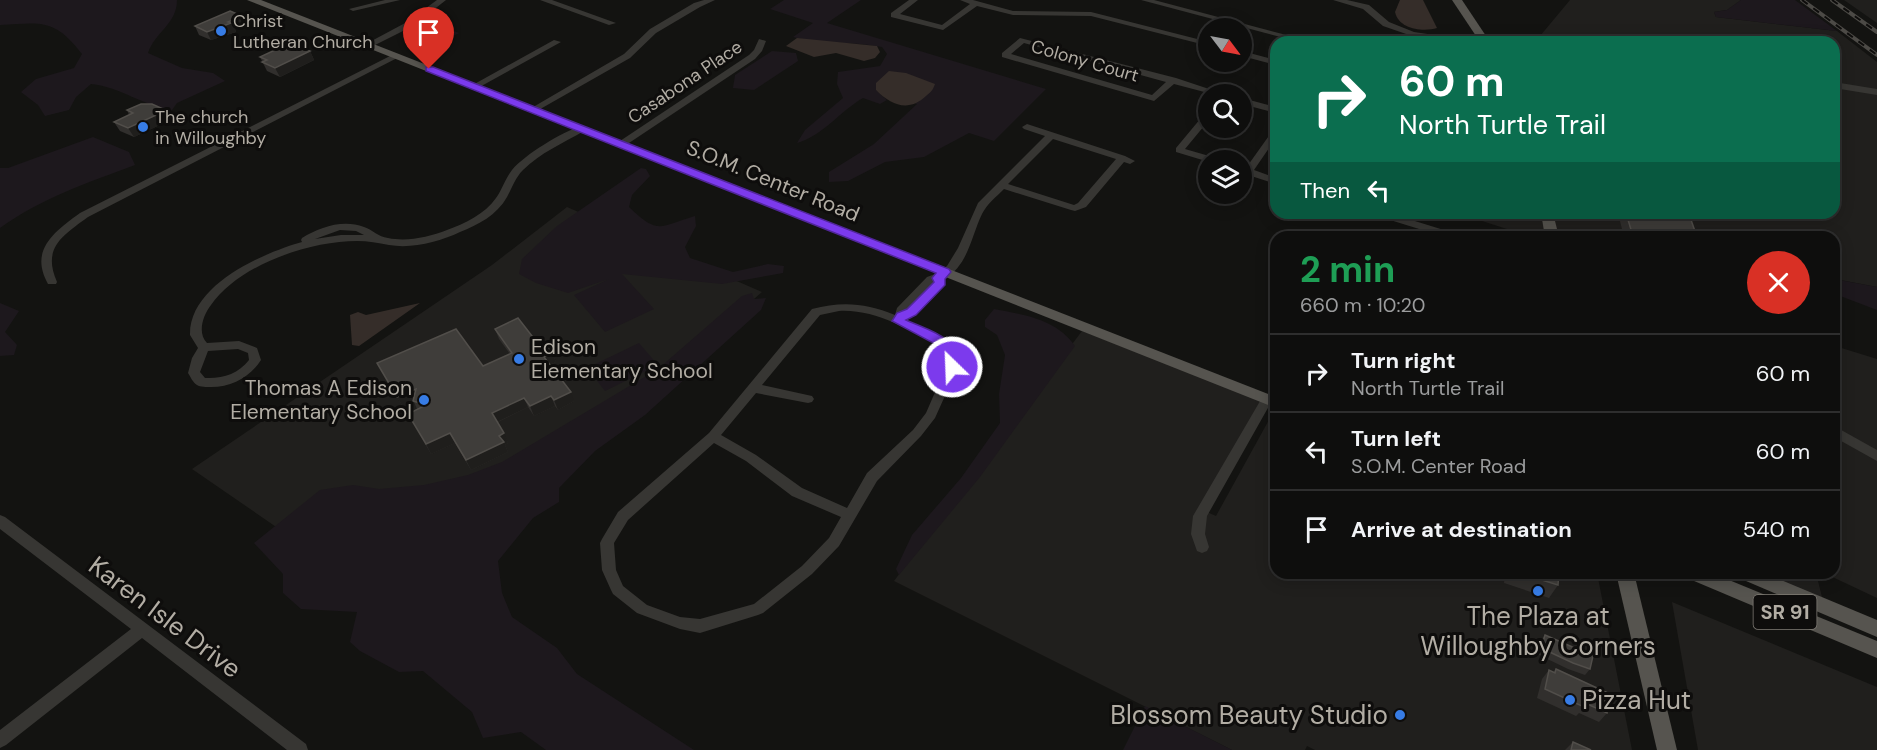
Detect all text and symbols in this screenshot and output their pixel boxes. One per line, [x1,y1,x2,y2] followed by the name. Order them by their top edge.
[403,7,454,69] pin
[233,9,373,54] place label: Christ Lutheran Church
[412,16,445,49] icon: arrive
[1198,18,1252,72] north arrow
[1198,18,1252,204] map controls
[214,24,228,38] marker: Christ Lutheran Church
[1028,34,1142,88] street label: Colony Court
[623,35,747,129] street label: Casabona Place
[1399,54,1505,109] text: 60 m
[1300,60,1378,138] icon: right
[1198,84,1252,138] button: search
[155,105,266,150] place label: The church in Willoughby
[1399,107,1606,142] text: North Turtle Trail
[136,120,150,134] marker: The church in Willoughby
[682,134,864,228] street label: S.O.M. Center Road
[1198,150,1252,204] button: layers
[1362,174,1395,207] icon: left
[1300,176,1350,205] text: Then
[1300,246,1395,293] text: 2 min
[1747,251,1810,314] button: close
[1300,292,1426,318] text: 660 m · 10:20
[531,333,713,385] place label: Edison Elementary School
[920,335,984,399] position arrow
[1351,346,1456,375] text: Turn right
[512,352,526,366] marker: Edison Elementary School
[1300,357,1333,390] icon: right
[1756,359,1810,388] text: 60 m
[230,374,412,426] place label: Thomas A Edison Elementary School
[1351,375,1504,401] text: North Turtle Trail
[417,393,431,407] marker: Thomas A Edison Elementary School
[1351,424,1441,453] text: Turn left
[1300,435,1333,468] icon: left
[1756,437,1810,466] text: 60 m
[1351,453,1526,479] text: S.O.M. Center Road
[1300,513,1333,546] icon: arrive
[1351,515,1572,544] text: Arrive at destination
[1743,515,1810,544] text: 540 m
[82,548,248,686] street label: Karen Isle Drive
[1531,584,1545,598] marker: The Plaza at Willoughby Corners
[1754,595,1816,629] road number: SR 91
[1420,599,1656,663] place label: The Plaza at Willoughby Corners
[1582,683,1691,717] place label: Pizza Hut
[1563,693,1577,707] marker: Pizza Hut
[1110,698,1388,732] place label: Blossom Beauty Studio
[1393,708,1407,722] marker: Blossom Beauty Studio

